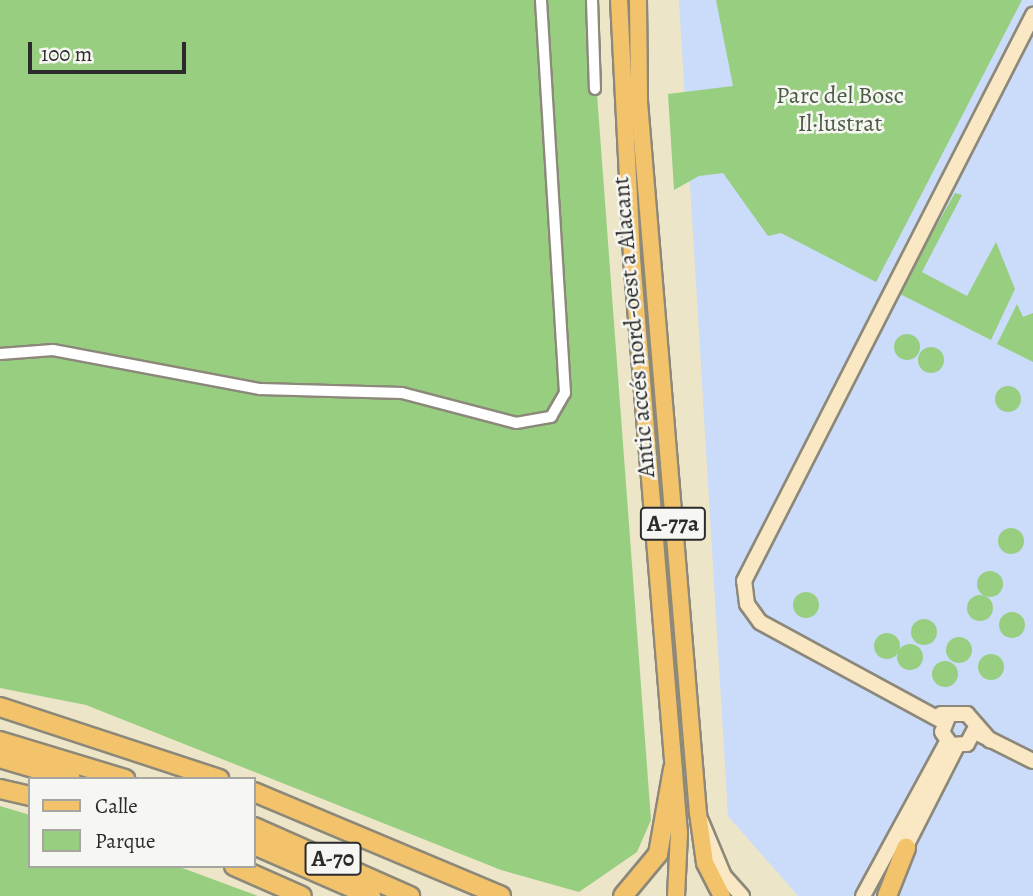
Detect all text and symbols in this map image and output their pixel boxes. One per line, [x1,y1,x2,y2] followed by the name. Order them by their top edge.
[32,28,189,72] scale bar
[41,40,92,68] text: 100 m
[776,82,904,138] park label: Parc del Bosc Il·lustrat
[606,175,662,479] street label: Antic accés nord-oest a Alacant
[640,504,706,544] road number: A-77a
[28,777,256,868] legend
[95,792,138,820] text: Calle
[95,827,155,855] text: Parque
[303,839,363,878] road number: A-70

